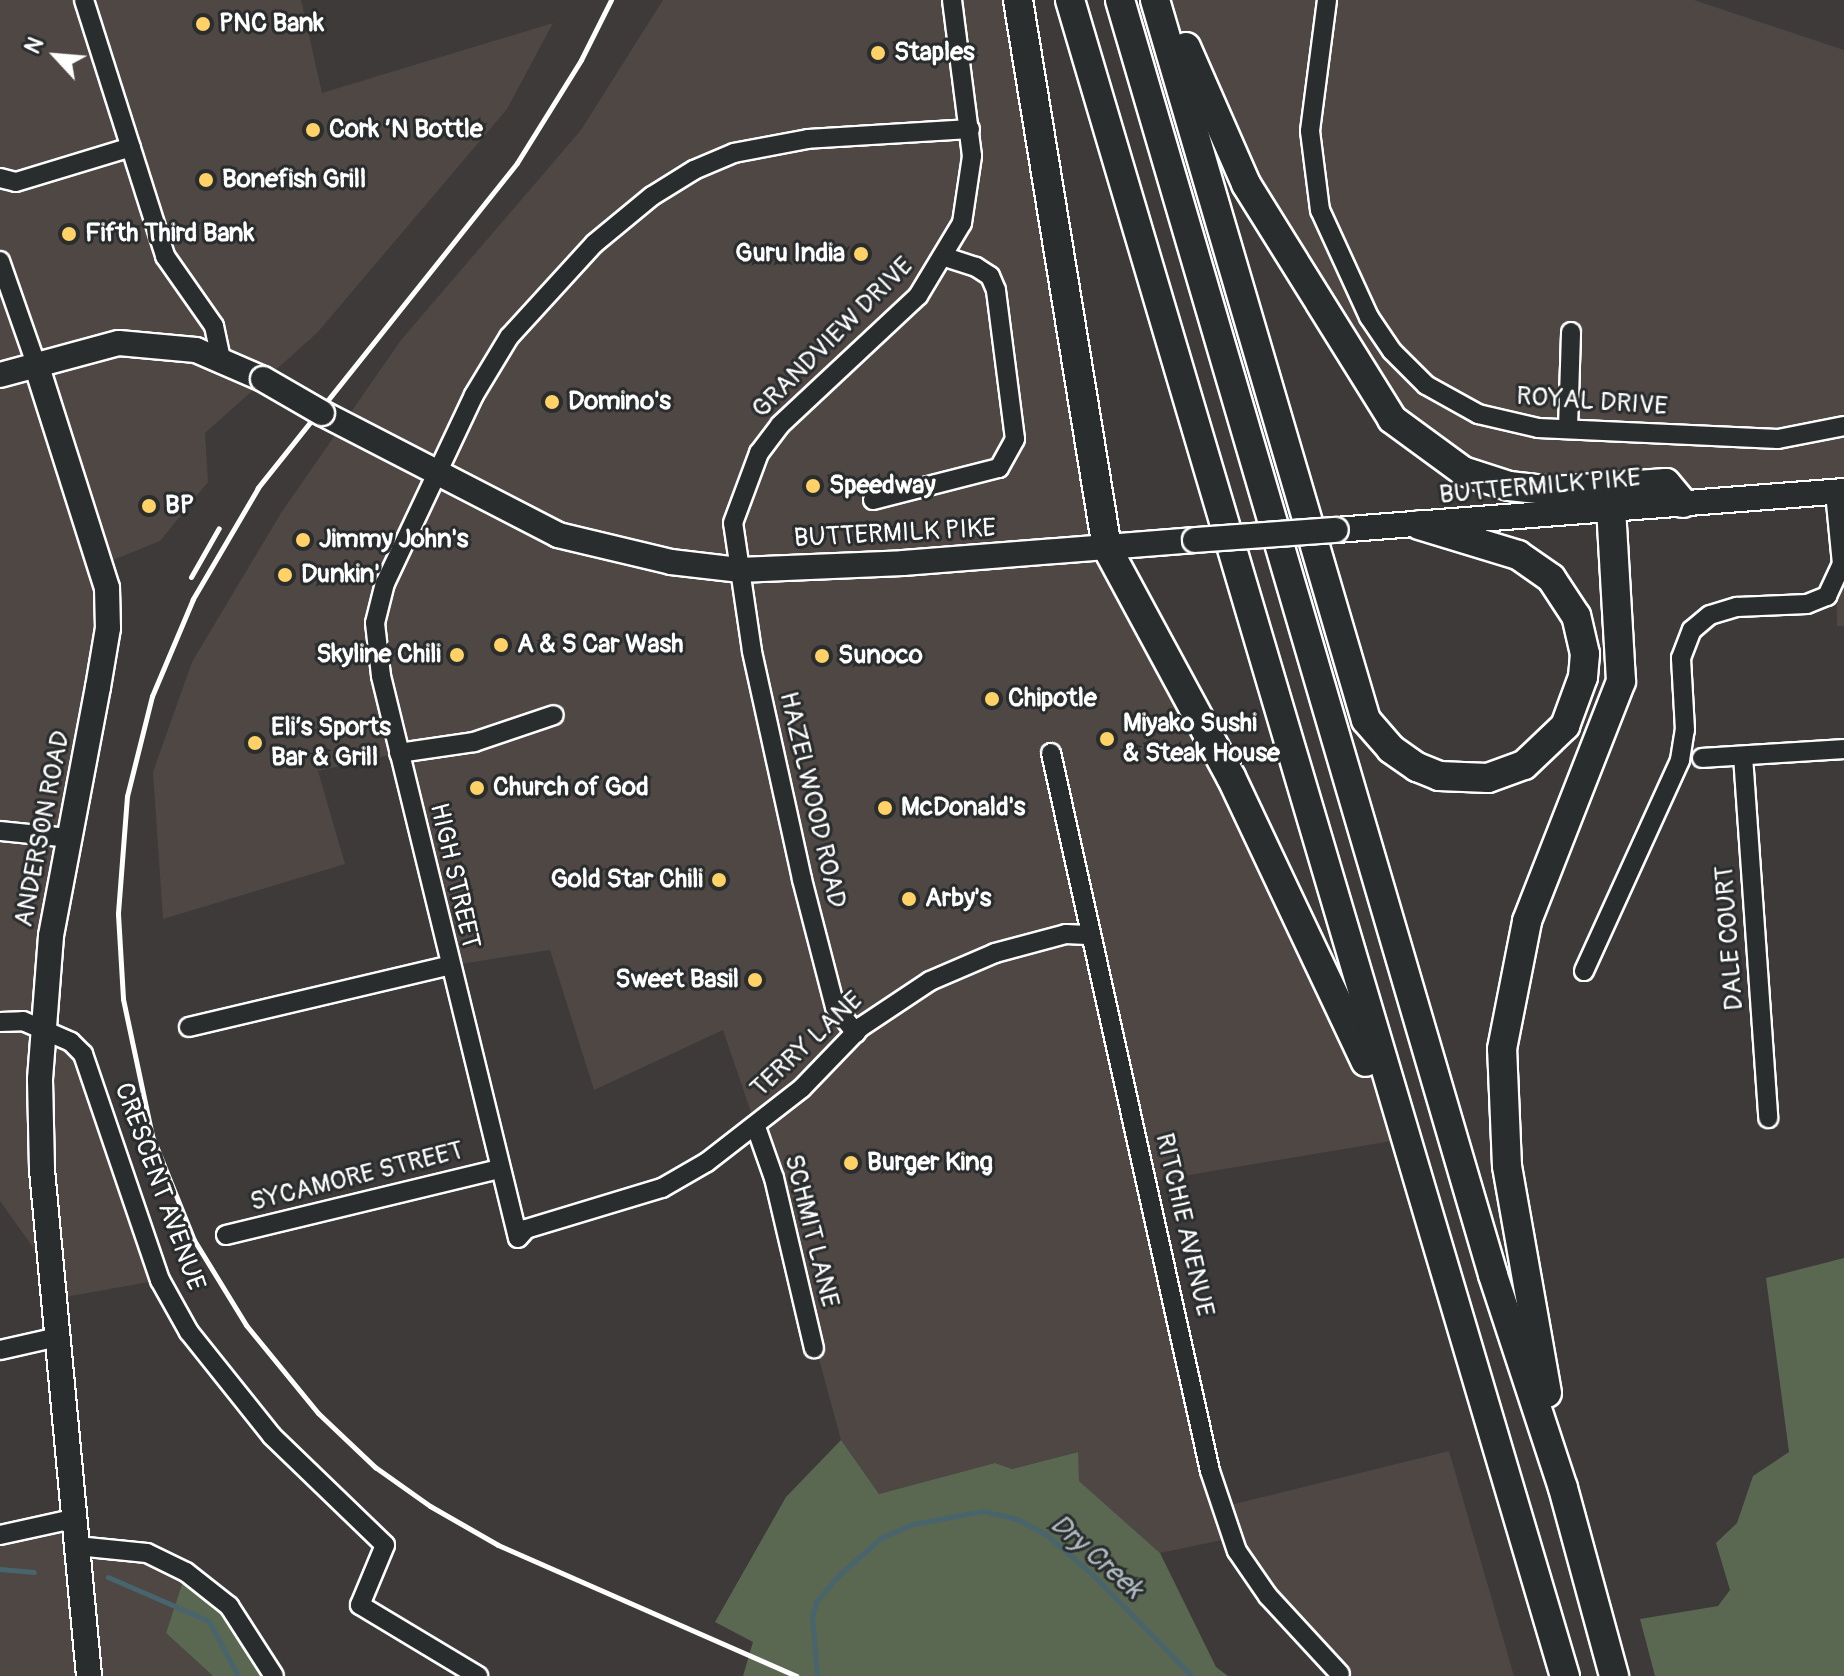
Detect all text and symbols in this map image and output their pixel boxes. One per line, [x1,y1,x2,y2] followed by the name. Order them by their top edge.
[219,8,324,40] place label: PNC Bank
[194,15,212,33] marker: PNC Bank
[16,16,96,96] north arrow
[19,33,50,58] text: N
[894,37,975,69] place label: Staples
[869,44,887,62] marker: Staples
[329,114,483,146] place label: Cork ’N Bottle
[304,121,322,139] marker: Cork ’N Bottle
[222,164,366,196] place label: Bonefish Grill
[197,171,215,189] marker: Bonefish Grill
[85,218,254,250] place label: Fifth Third Bank
[60,225,78,243] marker: Fifth Third Bank
[735,238,845,270] place label: Guru India
[852,245,870,263] marker: Guru India
[746,251,920,425] street label: GRANDVIEW DRIVE
[1515,381,1669,423] street label: ROYAL DRIVE
[568,386,671,418] place label: Domino's
[543,393,561,411] marker: Domino's
[1438,463,1642,511] street label: BUTTERMILK PIKE
[829,470,936,502] place label: Speedway
[804,477,822,495] marker: Speedway
[165,490,194,522] place label: BP
[140,497,158,515] marker: BP
[793,513,997,555] street label: BUTTERMILK PIKE
[319,524,468,556] place label: Jimmy John's
[294,531,312,549] marker: Jimmy John's
[301,559,380,591] place label: Dunkin'
[276,566,294,584] marker: Dunkin'
[517,629,683,661] place label: A & S Car Wash
[492,636,510,654] marker: A & S Car Wash
[316,639,441,671] place label: Skyline Chili
[838,640,923,672] place label: Sunoco
[448,646,466,664] marker: Skyline Chili
[813,647,831,665] marker: Sunoco
[1008,683,1097,715] place label: Chipotle
[772,689,852,911] street label: HAZELWOOD ROAD
[983,690,1001,708] marker: Chipotle
[1123,708,1280,770] place label: Miyako Sushi & Steak House
[271,712,391,774] place label: Eli’s Sports Bar & Grill
[9,728,77,930] street label: ANDERSON ROAD
[1098,730,1116,748] marker: Miyako Sushi & Steak House
[246,734,264,752] marker: Eli’s Sports Bar & Grill
[493,772,649,804] place label: Church of God
[468,779,486,797] marker: Church of God
[901,792,1025,824] place label: McDonald's
[876,799,894,817] marker: McDonald's
[422,800,486,952] street label: HIGH STREET
[551,864,703,896] place label: Gold Star Chili
[1709,864,1751,1012] street label: DALE COURT
[710,871,728,889] marker: Gold Star Chili
[925,883,991,915] place label: Arby's
[900,890,918,908] marker: Arby's
[615,964,739,996] place label: Sweet Basil
[746,971,764,989] marker: Sweet Basil
[745,985,869,1105] street label: TERRY LANE
[107,1079,211,1295] street label: CRESCENT AVENUE
[1148,1130,1220,1320] street label: RITCHIE AVENUE
[247,1135,467,1219] street label: SYCAMORE STREET
[867,1147,993,1179] place label: Burger King
[777,1151,845,1311] street label: SCHMIT LANE
[842,1154,860,1172] marker: Burger King
[1043,1508,1149,1606] water label: Dry Creek

